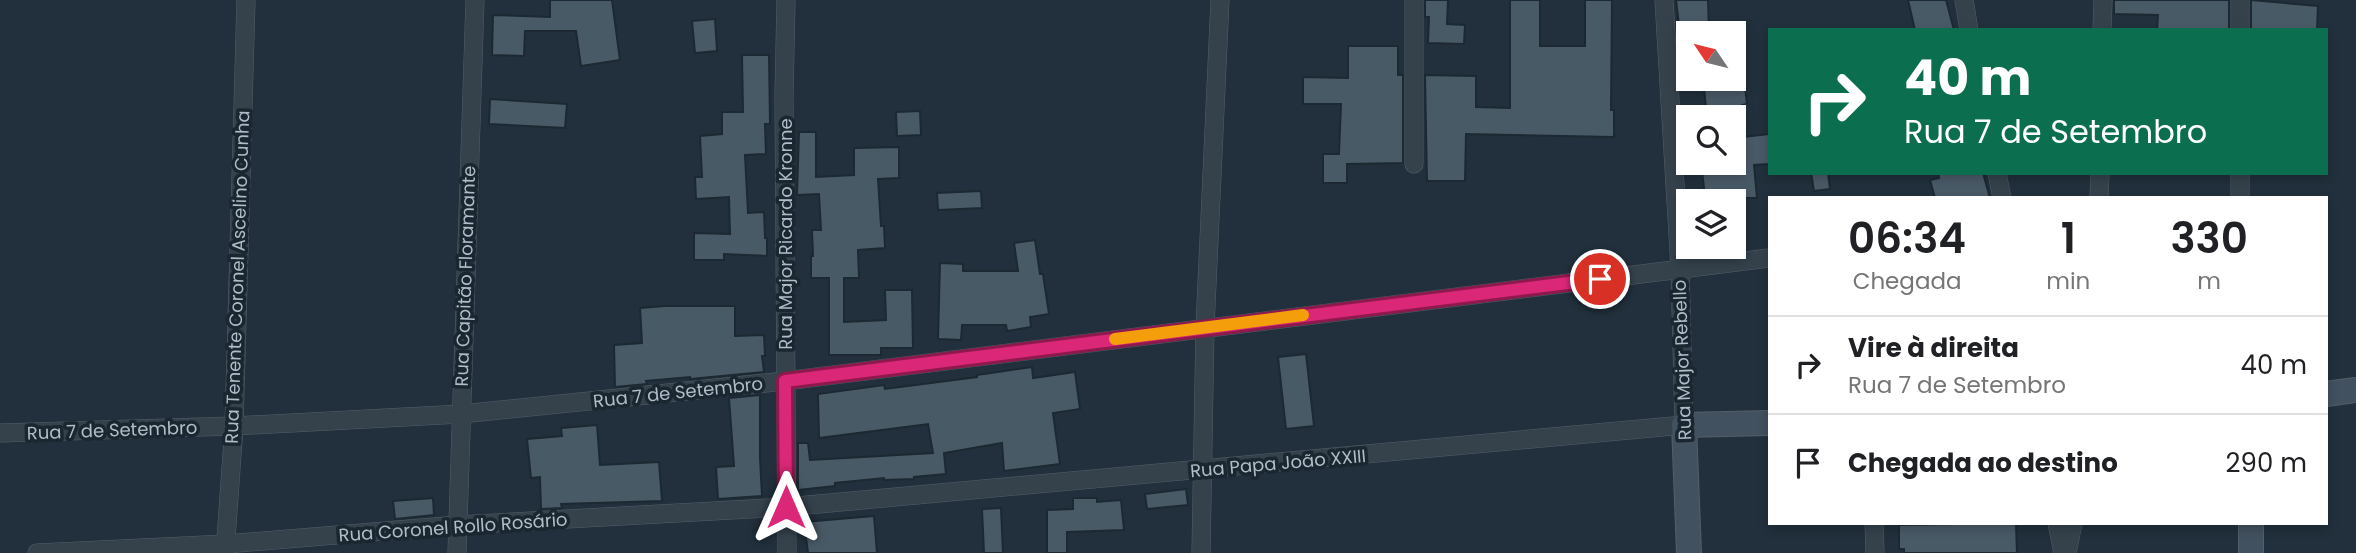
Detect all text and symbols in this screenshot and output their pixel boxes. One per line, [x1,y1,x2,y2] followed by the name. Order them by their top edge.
[1676,21,1746,91] north arrow
[1676,21,1746,259] map controls
[1904,44,2031,112] text: 40 m
[1789,56,1880,147] icon: right
[1676,105,1746,175] button: search
[1904,109,2207,154] text: Rua 7 de Setembro
[219,110,255,444] street label: Rua Tenente Coronel Ascelino Cunha
[773,118,798,350] street label: Rua Major Ricardo Kronne
[449,165,481,387] street label: Rua Capitão Floramante
[1676,189,1746,259] button: layers
[1848,209,1966,268] text: 06:34
[2061,209,2076,268] text: 1
[2170,209,2248,268] text: 330
[1570,249,1630,309] pin
[1581,260,1619,298] icon: arrive
[1853,265,1962,297] text: Chegada
[2046,265,2090,297] text: min
[2197,265,2221,297] text: m
[1667,279,1697,441] street label: Rua Major Rebello
[1848,330,2019,366] text: Vire à direita
[1789,346,1827,384] icon: right
[2241,347,2307,383] text: 40 m
[1848,369,2066,401] text: Rua 7 de Setembro
[592,371,764,413] street label: Rua 7 de Setembro
[26,415,198,445] street label: Rua 7 de Setembro
[1189,443,1367,483] street label: Rua Papa João XXIII
[1789,444,1827,482] icon: arrive
[1848,445,2118,481] text: Chegada ao destino
[2226,445,2307,481] text: 290 m
[749,470,823,544] position arrow
[338,507,568,547] street label: Rua Coronel Rollo Rosário

